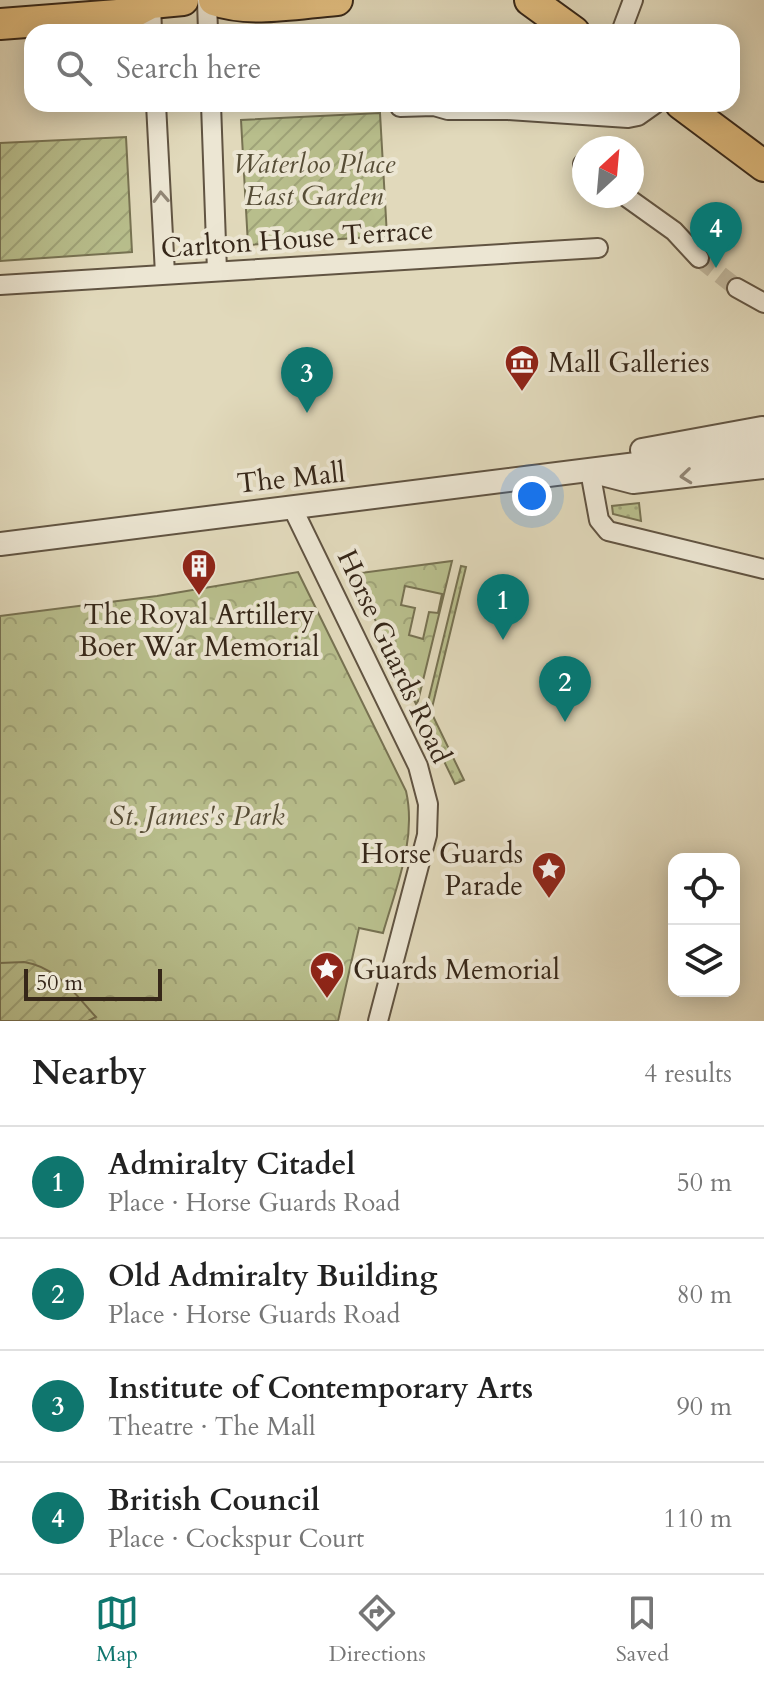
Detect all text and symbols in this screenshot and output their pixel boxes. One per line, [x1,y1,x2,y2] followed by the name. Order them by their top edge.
[24,24,740,112] search box
[52,46,96,90] icon: search
[116,48,261,89] text: Search here
[572,136,644,208] north arrow
[233,145,396,215] park label: Waterloo Place East Garden
[153,190,170,203] one-way arrow
[690,202,742,268] pin: 4
[160,211,435,267] street label: Carlton House Terrace
[503,343,541,393] museum icon: Mall Galleries
[548,344,710,382] place label: Mall Galleries
[281,347,333,413] pin: 3
[235,453,347,503] street label: The Mall
[680,468,693,485] one-way arrow
[512,476,552,516] your location
[328,543,460,769] street label: Horse Guards Road
[180,547,218,597] building icon: The Royal Artillery Boer War Memorial
[477,574,529,640] pin: 1
[79,596,319,666] place label: The Royal Artillery Boer War Memorial
[539,656,591,722] pin: 2
[109,797,285,835] park label: St. James's Park
[361,835,523,905] place label: Horse Guards Parade
[530,850,568,900] place icon: Horse Guards Parade
[668,853,740,997] map controls
[668,853,740,925] button: locate
[668,925,740,997] button: layers
[308,950,346,1000] place icon: Guards Memorial
[353,951,560,989] place label: Guards Memorial
[24,965,162,1001] scale bar
[36,968,83,998] text: 50 m
[32,1050,147,1096] text: Nearby
[644,1056,732,1091] text: 4 results
[108,1144,355,1185] text: Admiralty Citadel
[51,1165,65,1200] text: 1
[676,1165,732,1200] text: 50 m
[108,1185,400,1220] text: Place · Horse Guards Road
[108,1256,437,1297] text: Old Admiralty Building
[51,1277,65,1312] text: 2
[676,1277,732,1312] text: 80 m
[108,1297,400,1332] text: Place · Horse Guards Road
[108,1368,533,1409] text: Institute of Contemporary Arts
[51,1389,65,1424] text: 3
[676,1389,732,1424] text: 90 m
[108,1409,316,1444] text: Theatre · The Mall
[108,1480,320,1521] text: British Council
[51,1501,65,1536] text: 4
[663,1501,732,1536] text: 110 m
[108,1521,364,1556] text: Place · Cockspur Court
[95,1591,139,1669] tab: Map
[329,1591,426,1669] tab: Directions
[616,1591,669,1669] tab: Saved

